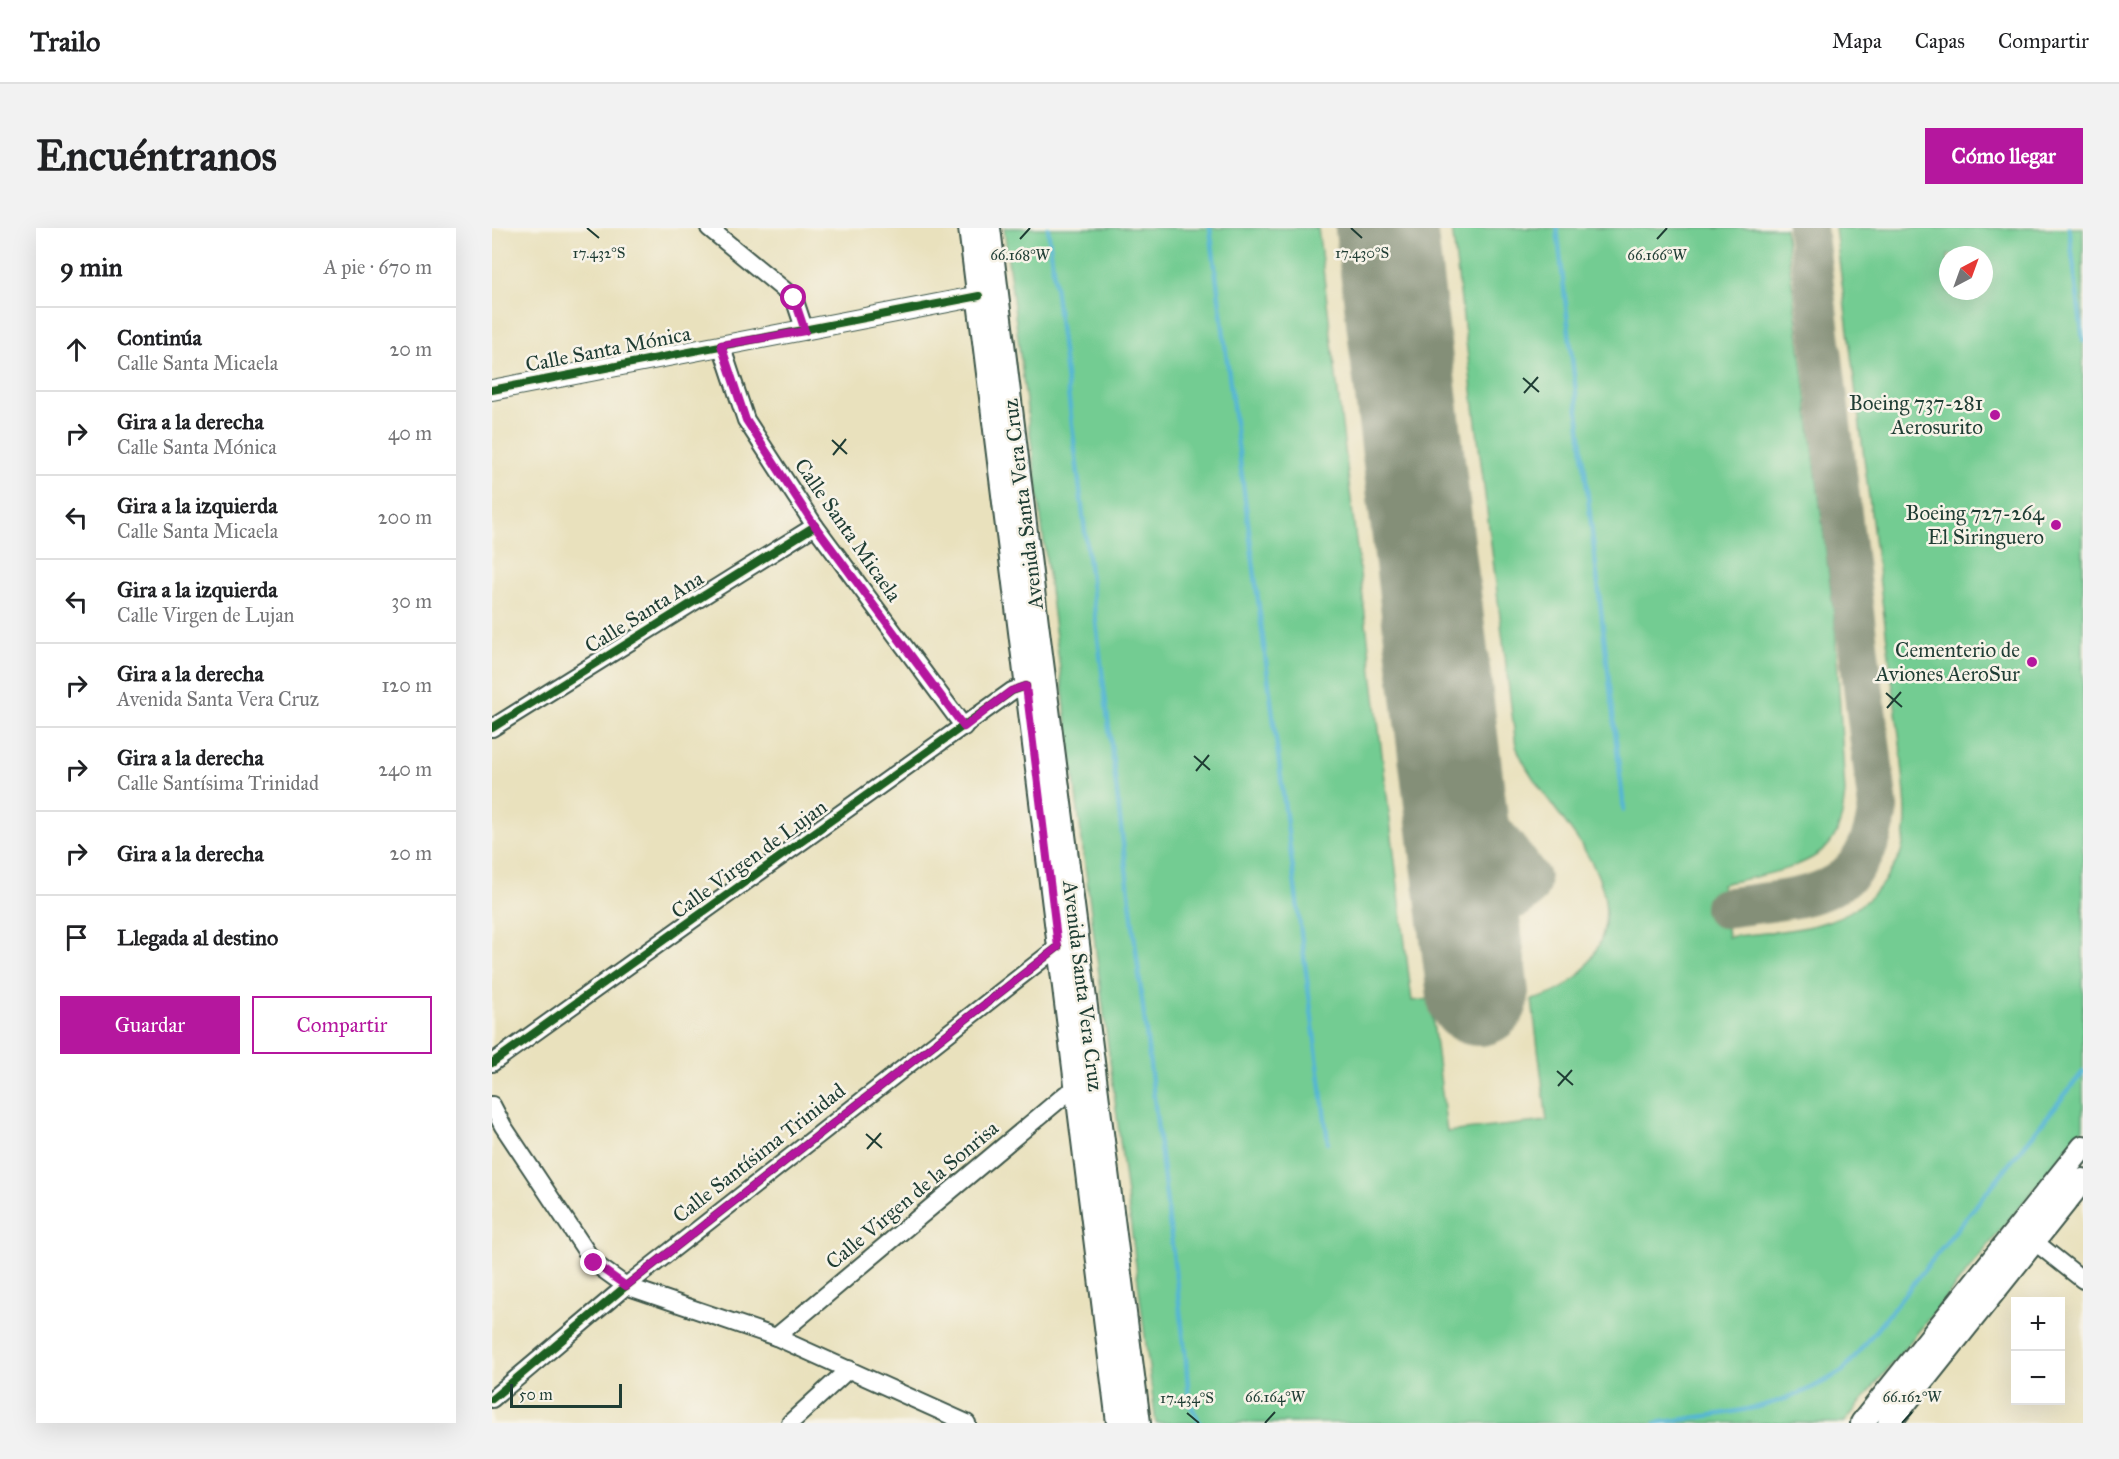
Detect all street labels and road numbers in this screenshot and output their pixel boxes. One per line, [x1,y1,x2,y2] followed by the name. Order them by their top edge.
[523,320,693,378] street label: Calle Santa Mónica
[997,397,1049,612] street label: Avenida Santa Vera Cruz
[789,453,907,607] street label: Calle Santa Micaela
[580,565,708,659] street label: Calle Santa Ana
[666,794,832,924] street label: Calle Virgen de Lujan
[1057,878,1109,1093] street label: Avenida Santa Vera Cruz
[667,1077,851,1229] street label: Calle Santísima Trinidad
[820,1115,1004,1275] street label: Calle Virgen de la Sonrisa

